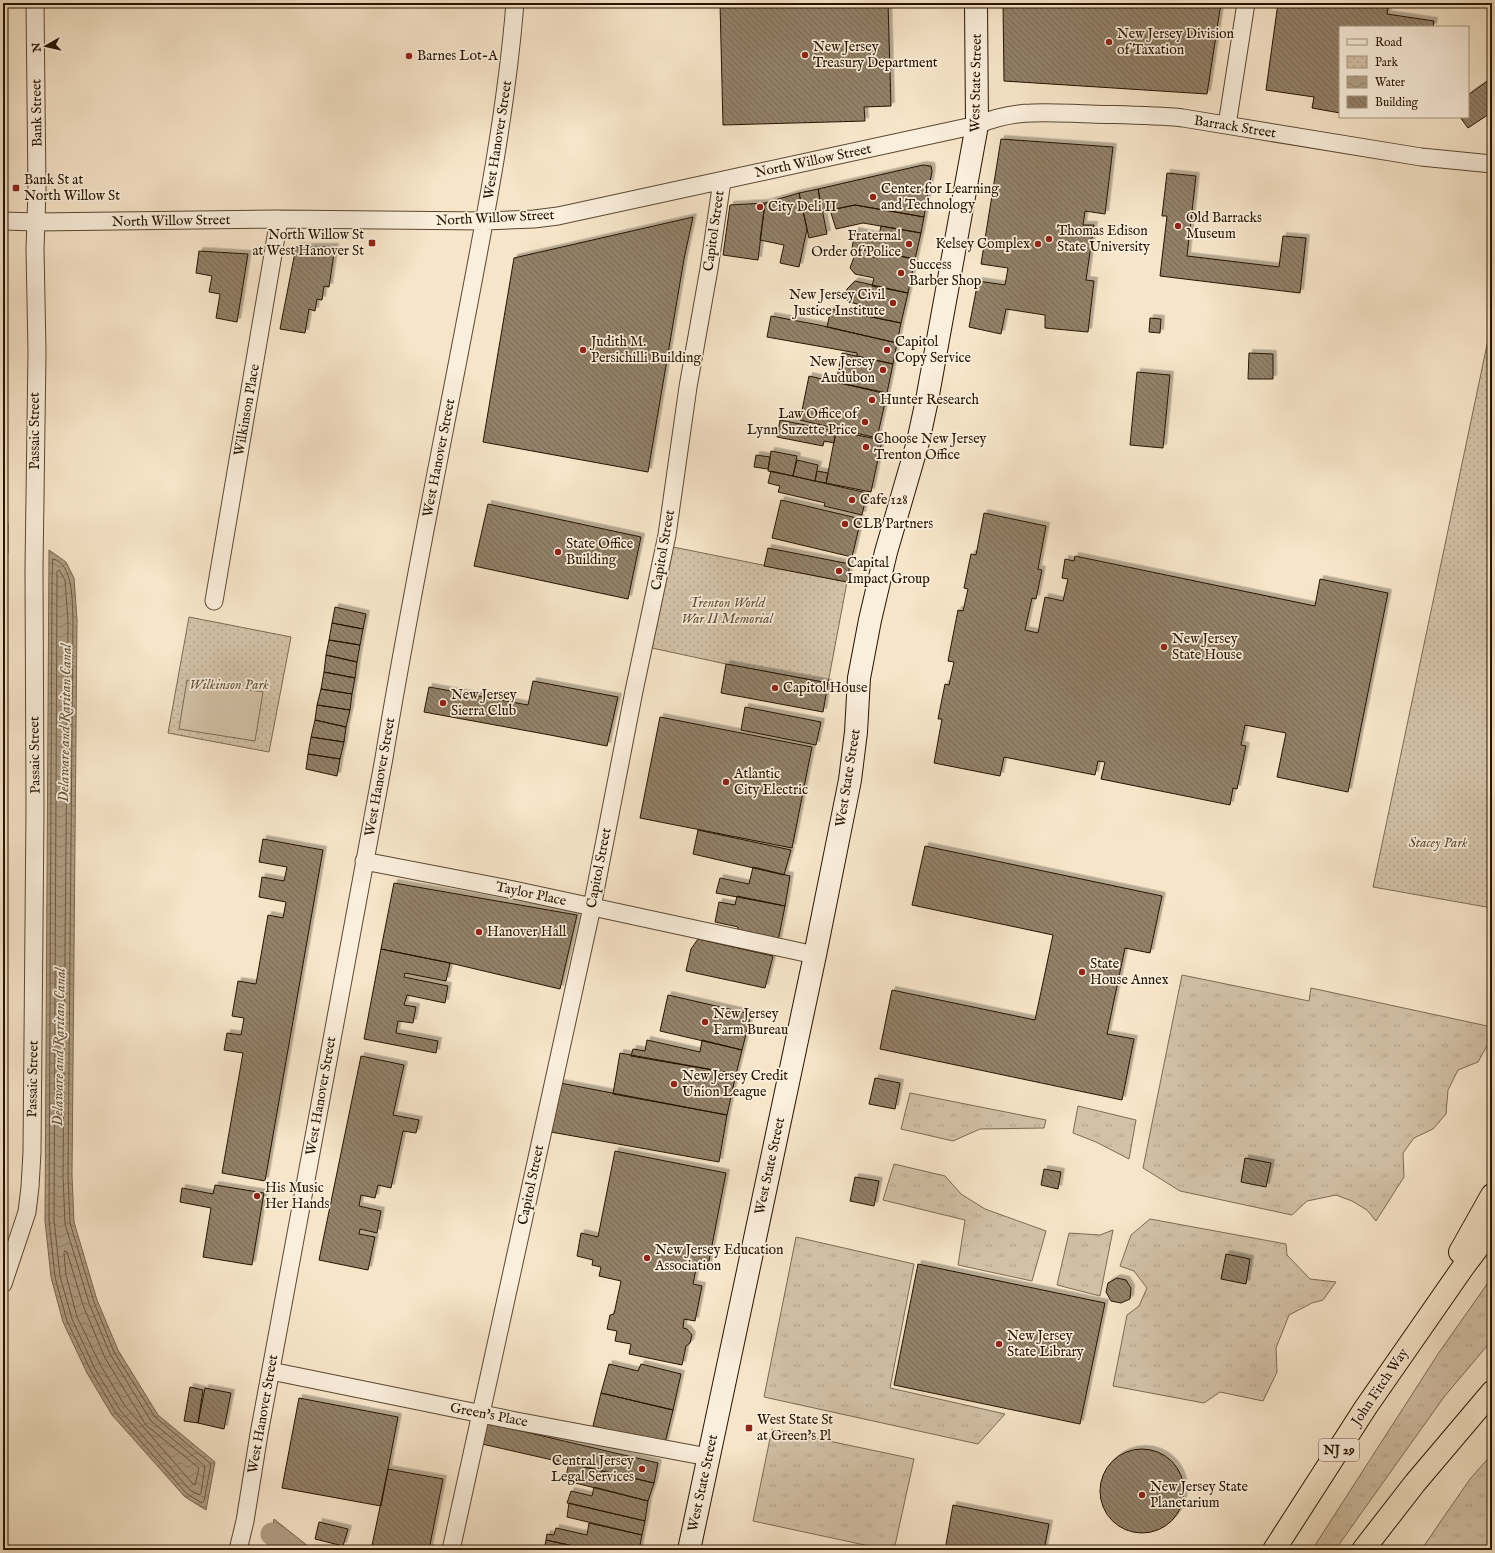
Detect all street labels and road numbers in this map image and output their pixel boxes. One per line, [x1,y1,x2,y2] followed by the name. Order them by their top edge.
[966,33,986,133] street label: West State Street
[27,79,47,147] street label: Bank Street
[480,79,516,201] street label: West Hanover Street
[1193,112,1278,142] street label: Barrack Street
[753,140,873,182] street label: North Willow Street
[699,189,729,272] street label: Capitol Street
[435,206,555,230] street label: North Willow Street
[111,211,231,231] street label: North Willow Street
[230,362,264,457] street label: Wilkinson Place
[26,392,44,470] street label: Passaic Street
[419,397,459,519] street label: West Hanover Street
[647,508,679,592] street label: Capitol Street
[25,716,45,794] street label: Passaic Street
[361,716,399,838] street label: West Hanover Street
[831,728,865,828] street label: West State Street
[582,826,616,910] street label: Capitol Street
[494,878,568,910] street label: Taylor Place
[302,1035,340,1157] street label: West Hanover Street
[23,1040,43,1118] street label: Passaic Street
[751,1116,789,1216] street label: West State Street
[514,1143,548,1227] street label: Capitol Street
[1346,1345,1413,1431] street label: John Fitch Way
[244,1353,282,1475] street label: West Hanover Street
[449,1399,530,1431] street label: Green's Place
[684,1433,722,1533] street label: West State Street
[1319,1439,1359,1461] road number: NJ 29

